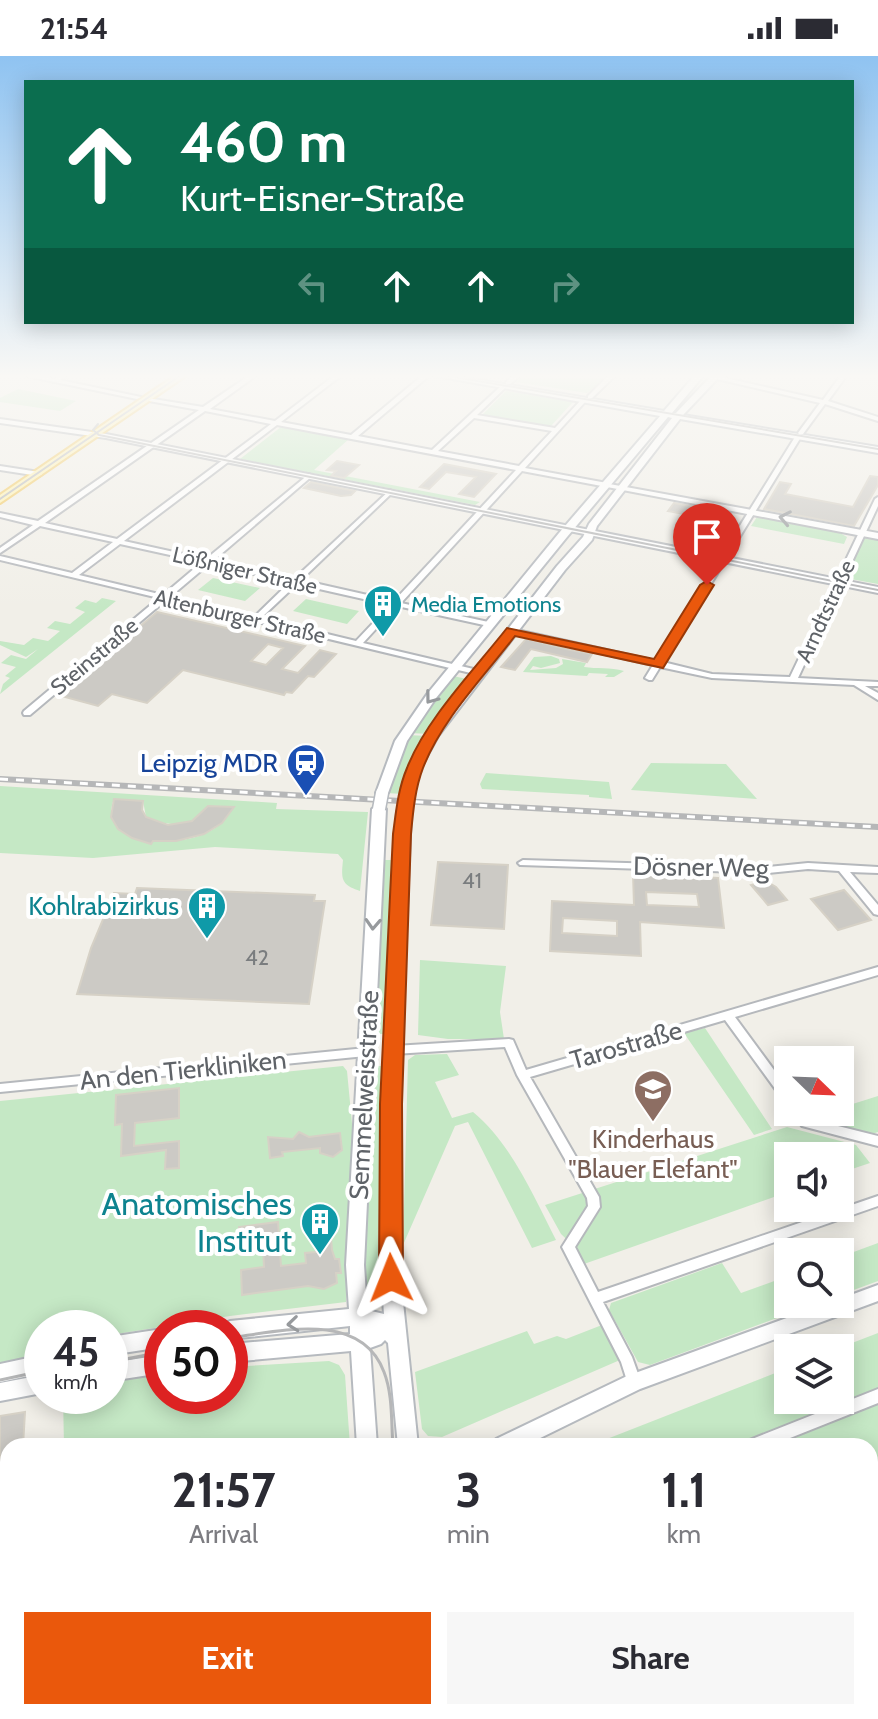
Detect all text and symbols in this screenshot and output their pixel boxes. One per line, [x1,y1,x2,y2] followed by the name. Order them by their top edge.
[40,10,108,47] text: 21:54
[180,108,347,176] text: 460 m
[48,112,152,216] icon: ahead
[180,176,464,220] text: Kurt-Eisner-Straße
[291,264,335,308] icon: left
[375,264,419,308] icon: ahead
[459,264,503,308] icon: ahead
[543,264,587,308] icon: right
[673,503,741,585] pin
[778,511,792,528] one-way arrow
[685,515,729,559] icon: arrive
[170,541,320,600] street label: Lößniger Straße
[790,556,861,667] street label: Arndtstraße
[362,583,404,638] building icon: Media Emotions
[152,584,328,649] street label: Altenburger Straße
[411,591,561,618] place label: Media Emotions
[45,612,144,701] street label: Steinstraße
[426,689,440,704] one-way arrow
[285,742,327,797] station icon: Leipzig MDR
[140,747,278,779] place label: Leipzig MDR
[633,850,770,884] street label: Dösner Weg
[462,867,482,894] house number: 41
[186,885,228,940] building icon: Kohlrabizirkus
[28,890,179,922] place label: Kohlrabizirkus
[364,918,381,931] one-way arrow
[245,944,269,971] house number: 42
[343,989,385,1201] street label: Semmelweisstraße
[566,1014,686,1076] street label: Tarostraße
[78,1043,288,1097] street label: An den Tierkliniken
[774,1046,854,1126] north arrow
[774,1046,854,1414] map controls
[632,1068,674,1123] school or university icon: Kinderhaus "Blauer Elefant"
[568,1123,738,1185] place label: Kinderhaus "Blauer Elefant"
[774,1142,854,1222] button: sound
[102,1184,292,1260] place label: Anatomisches Institut
[299,1201,341,1256] building icon: Anatomisches Institut
[349,1236,433,1320] position arrow
[774,1238,854,1318] button: search
[144,1310,248,1414] speed limit sign: 50
[286,1315,299,1332] one-way arrow
[53,1327,99,1376] text: 45
[774,1334,854,1414] button: layers
[54,1370,98,1394] text: km/h
[171,1461,276,1519] text: 21:57
[455,1461,481,1519] text: 3
[661,1461,707,1519] text: 1.1
[189,1518,258,1550] text: Arrival
[447,1518,490,1550] text: min
[667,1518,701,1550] text: km
[24,1612,431,1704] button: Exit
[447,1612,854,1704] button: Share

